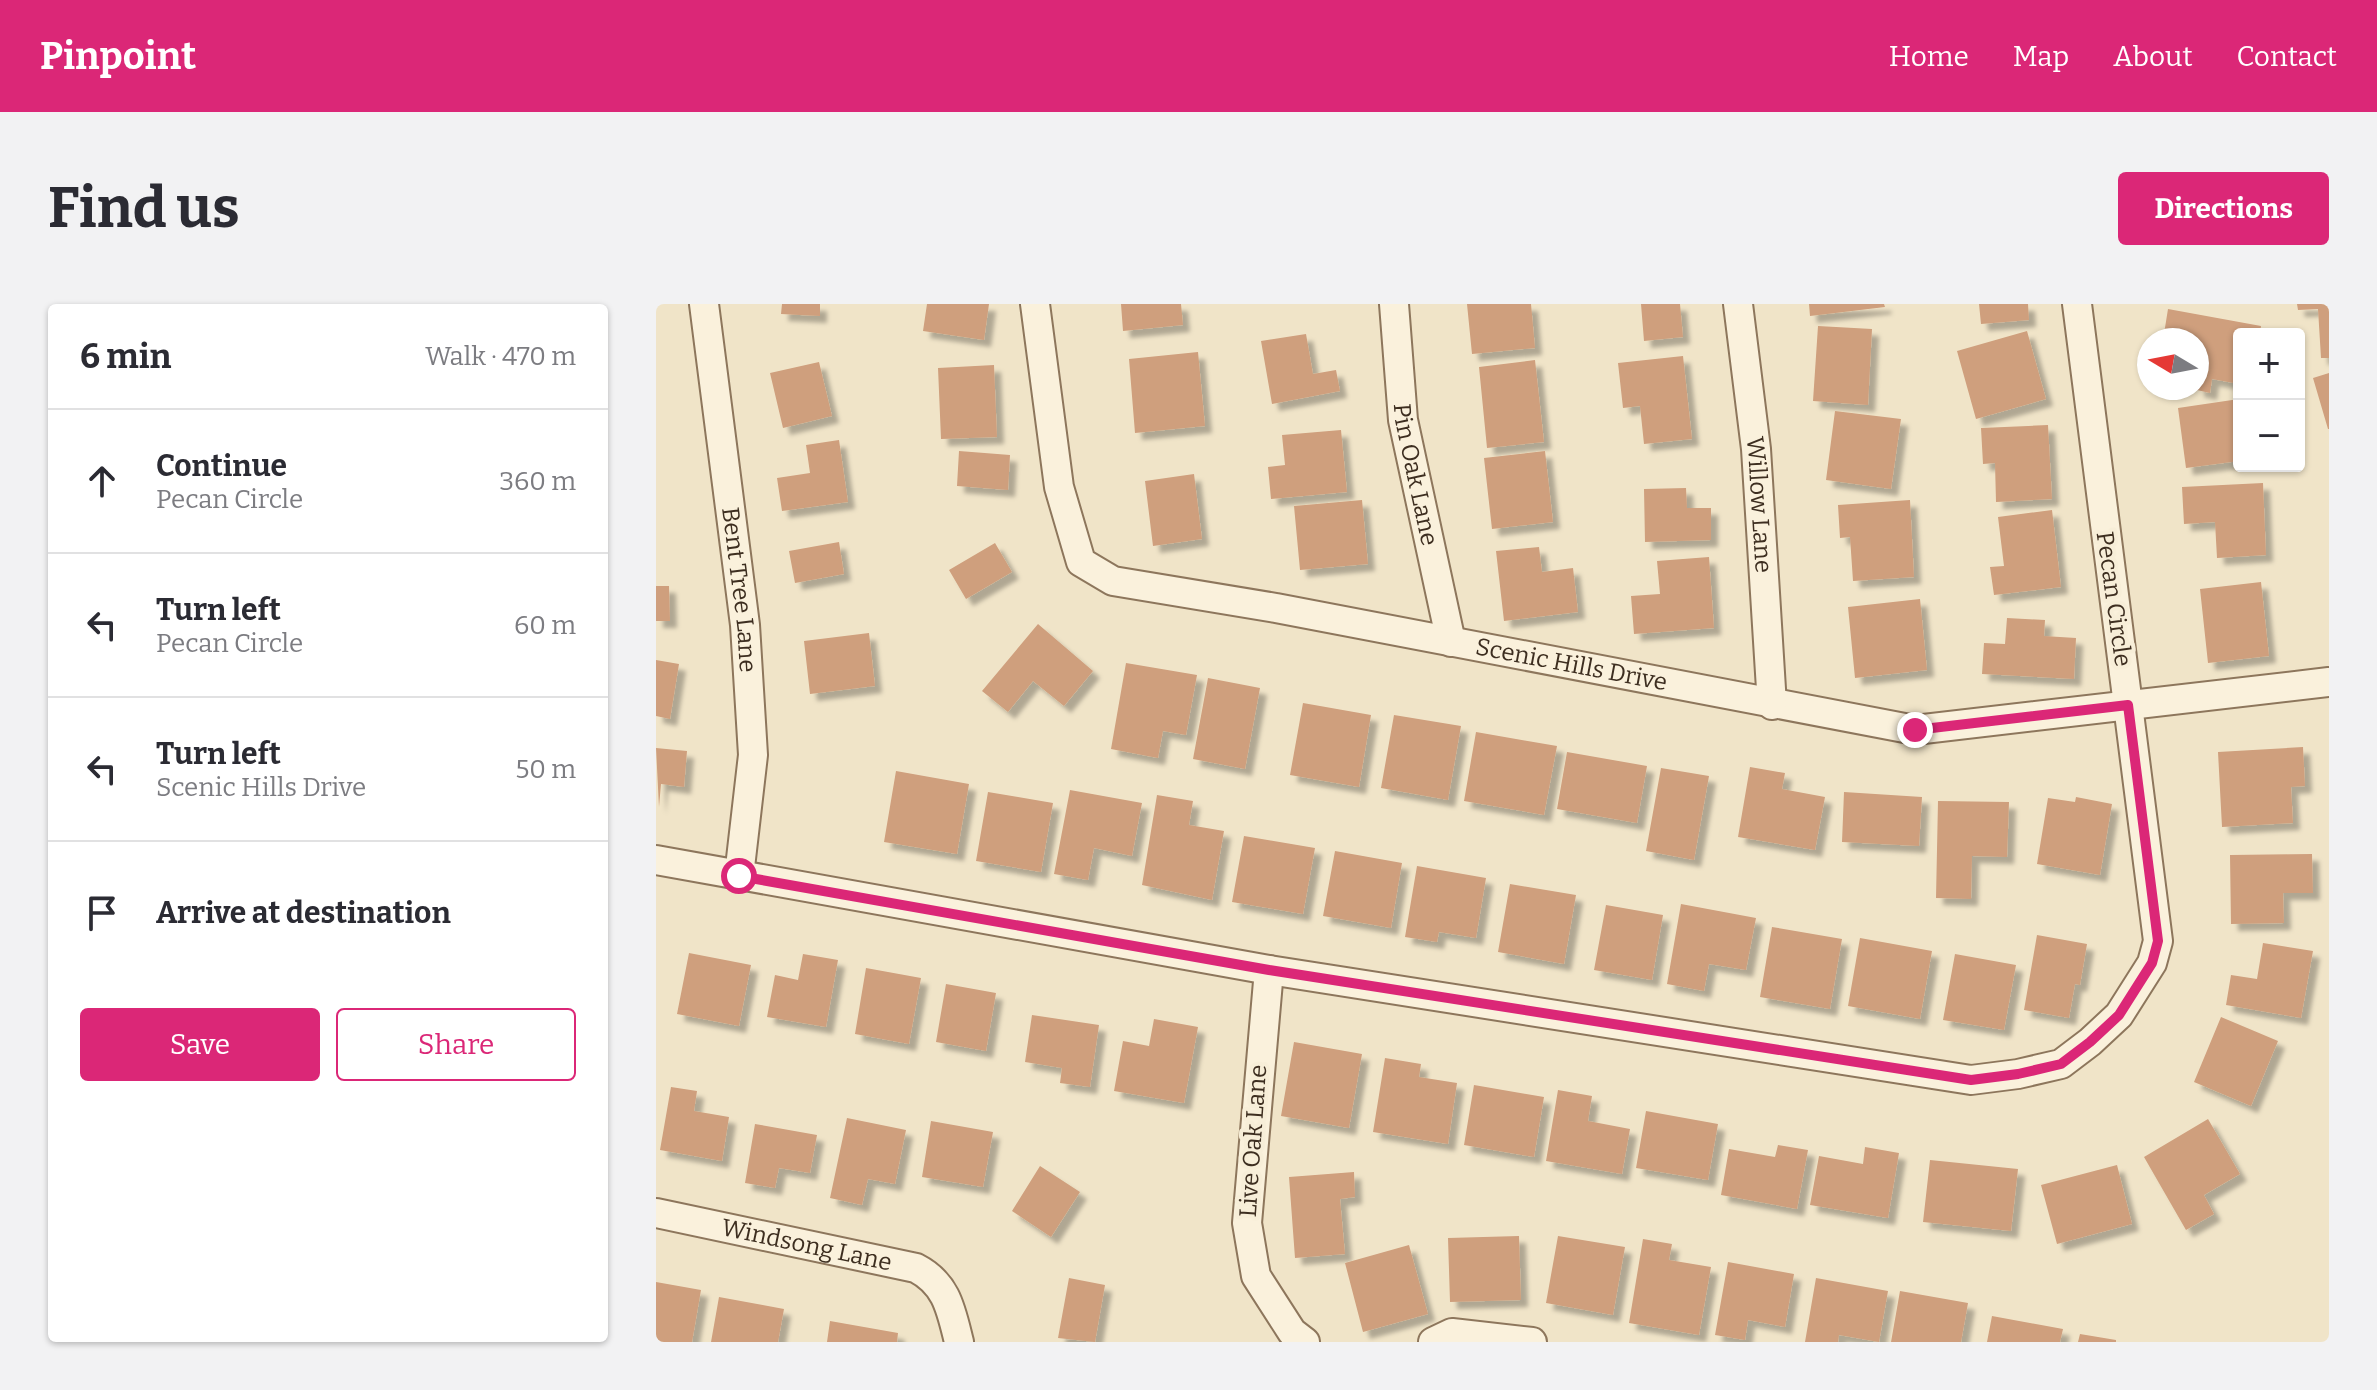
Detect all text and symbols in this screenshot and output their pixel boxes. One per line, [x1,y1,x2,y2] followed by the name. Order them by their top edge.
[40,33,196,79] text: Pinpoint
[1889,40,1969,73] text: Home
[2013,40,2069,73] text: Map
[2113,40,2193,73] text: About
[2237,40,2337,73] text: Contact
[2118,172,2329,245] button: Directions
[48,175,240,242] text: Find us
[2137,328,2209,400] north arrow
[2233,328,2305,472] map controls
[2233,328,2305,400] button: +
[80,336,171,377] text: 6 min
[425,341,576,372] text: Walk · 470 m
[2233,400,2305,472] button: −
[1388,402,1444,548] street label: Pin Oak Lane
[1741,435,1778,574] street label: Willow Lane
[156,448,287,484] text: Continue
[80,459,124,503] icon: ahead
[499,466,576,497] text: 360 m
[156,484,303,515] text: Pecan Circle
[716,506,762,673] street label: Bent Tree Lane
[2091,530,2137,668] street label: Pecan Circle
[156,592,281,628] text: Turn left
[80,603,124,647] icon: left
[514,610,576,641] text: 60 m
[156,628,303,659] text: Pecan Circle
[1473,632,1670,696] street label: Scenic Hills Drive
[1897,712,1933,748] route end
[156,736,281,772] text: Turn left
[80,747,124,791] icon: left
[515,754,576,785] text: 50 m
[156,772,366,803] text: Scenic Hills Drive
[721,858,757,894] route start
[80,891,124,935] icon: arrive
[156,895,451,931] text: Arrive at destination
[80,1008,320,1081] button: Save
[336,1008,576,1081] button: Share
[1234,1064,1272,1218] street label: Live Oak Lane
[719,1213,894,1276] street label: Windsong Lane

